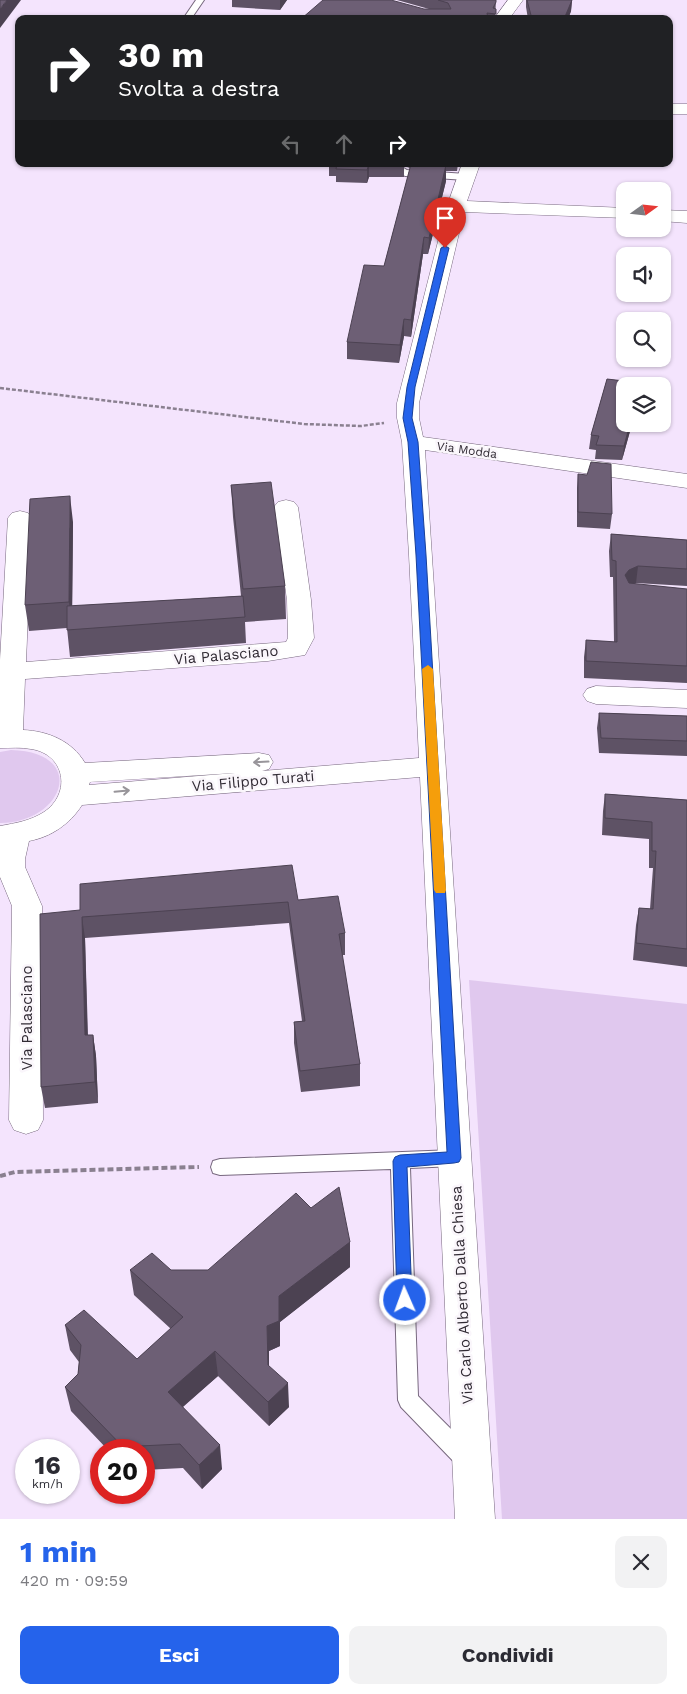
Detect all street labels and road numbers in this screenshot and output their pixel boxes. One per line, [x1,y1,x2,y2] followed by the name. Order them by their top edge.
[436,439,498,461] street label: Via Modda
[173,641,279,669] street label: Via Palasciano
[191,767,315,795] street label: Via Filippo Turati
[18,966,36,1070] street label: Via Palasciano
[447,1185,477,1405] street label: Via Carlo Alberto Dalla Chiesa

